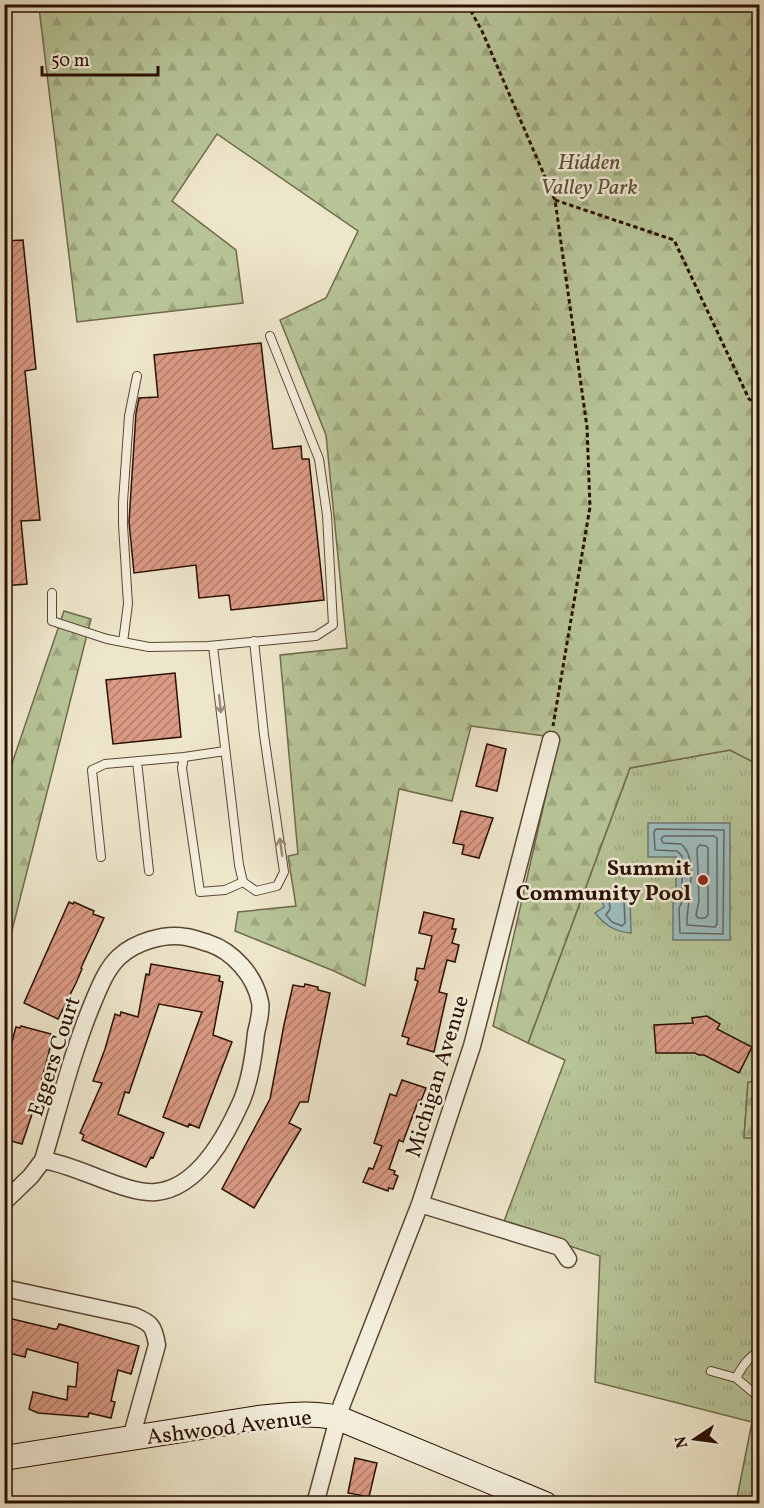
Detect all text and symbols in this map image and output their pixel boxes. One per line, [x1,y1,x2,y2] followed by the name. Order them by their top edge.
[42,39,158,77] scale bar
[51,49,90,74] text: 50 m
[540,148,638,204] park label: Hidden Valley Park
[215,693,226,713] one-way arrow
[275,838,286,858] one-way arrow
[516,854,691,910] place label: Summit Community Pool
[696,873,710,887] marker: Summit Community Pool
[21,992,89,1121] street label: Eggers Court
[399,992,478,1162] street label: Michigan Avenue
[145,1403,314,1454] street label: Ashwood Avenue
[665,1409,725,1469] north arrow
[670,1433,694,1450] text: N

